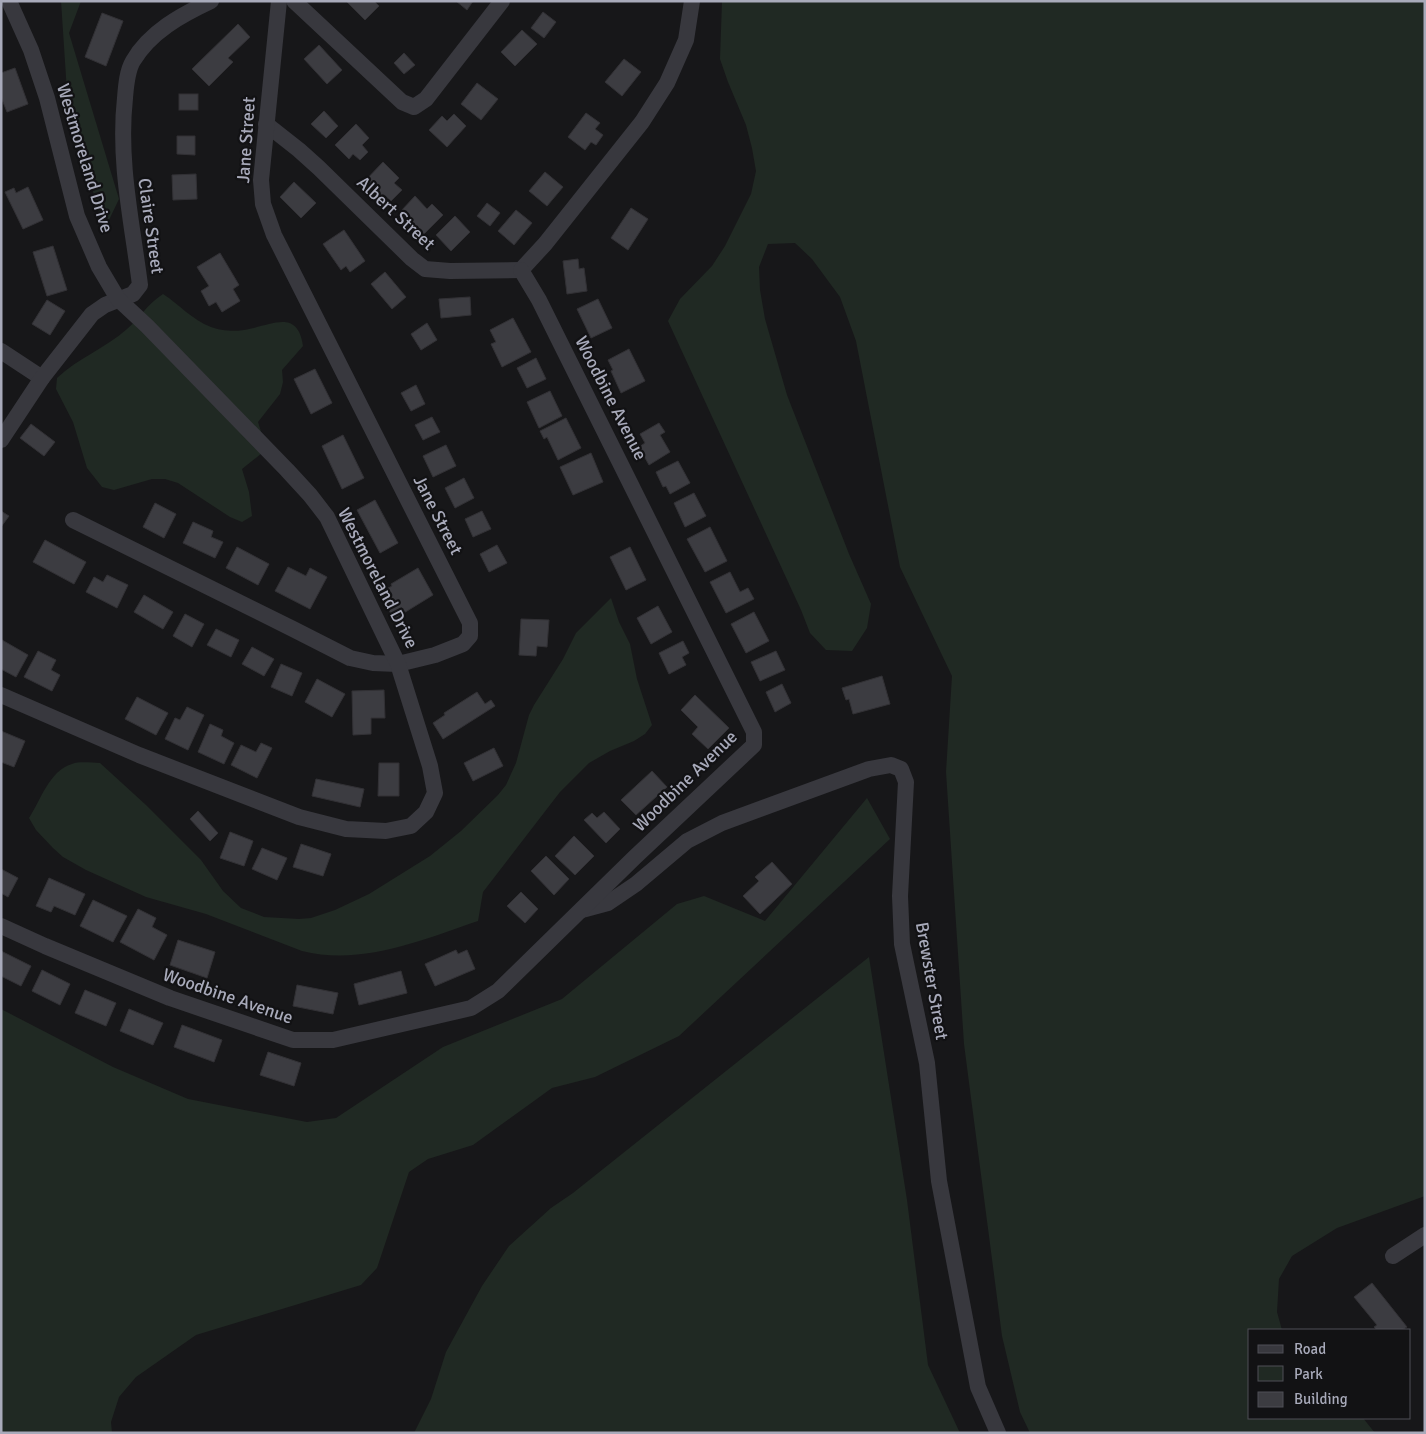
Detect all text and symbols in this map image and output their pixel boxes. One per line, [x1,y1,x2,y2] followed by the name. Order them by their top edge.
[52,81,118,235] street label: Westmoreland Drive
[232,96,260,184] street label: Jane Street
[352,171,440,255] street label: Albert Street
[133,177,169,275] street label: Claire Street
[570,332,652,464] street label: Woodbine Avenue
[409,472,467,558] street label: Jane Street
[333,504,423,652] street label: Westmoreland Drive
[628,726,742,836] street label: Woodbine Avenue
[911,920,953,1042] street label: Brewster Street
[160,963,296,1029] street label: Woodbine Avenue
[1248,1329,1411,1419] legend
[1294,1340,1326,1358] text: Road
[1294,1365,1323,1383] text: Park
[1294,1390,1348,1408] text: Building

